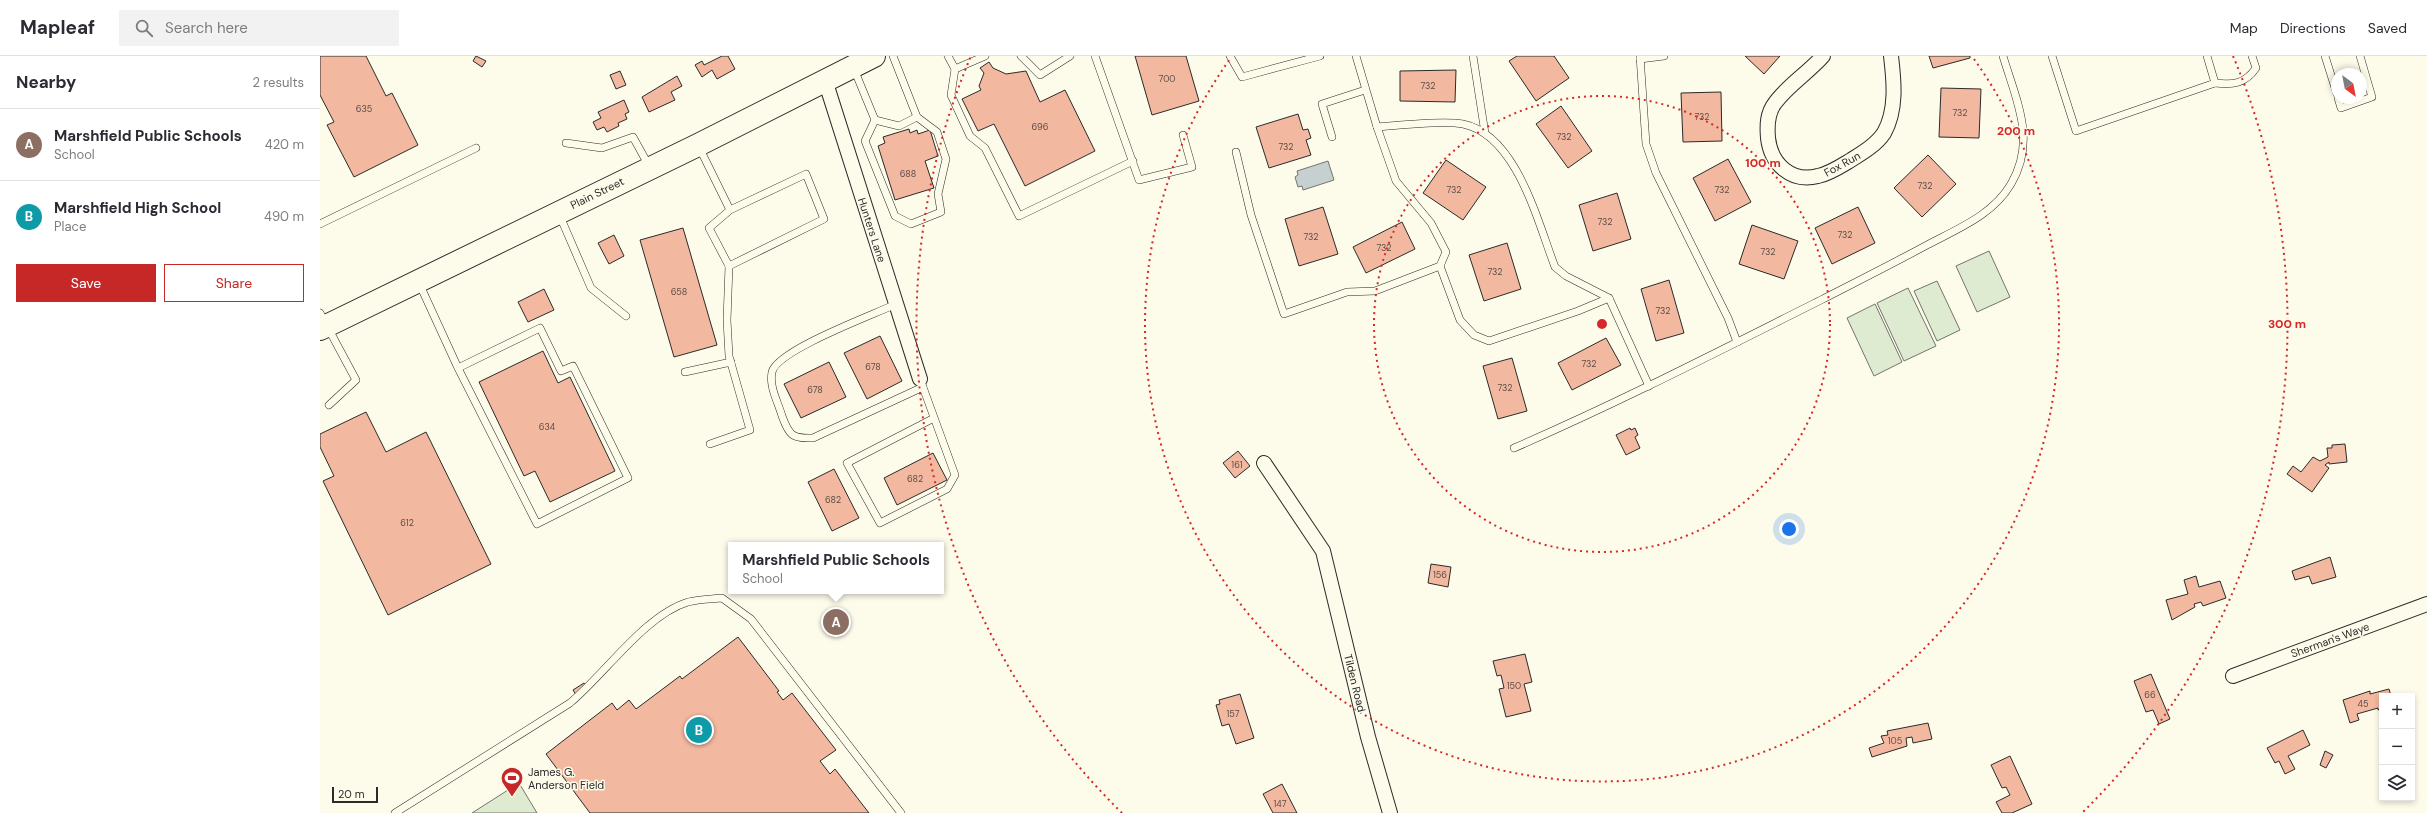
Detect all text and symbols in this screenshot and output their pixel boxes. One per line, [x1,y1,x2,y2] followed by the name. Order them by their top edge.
[119,10,399,46] search box
[20,15,95,40] text: Mapleaf
[133,17,155,39] icon: search
[165,18,248,38] text: Search here
[2230,19,2258,37] text: Map
[2280,19,2346,37] text: Directions
[2368,19,2407,37] text: Saved
[2331,68,2367,104] north arrow
[16,71,76,93] text: Nearby
[1159,73,1176,85] house number: 700
[253,74,304,91] text: 2 results
[1420,80,1436,92] house number: 732
[356,103,372,115] house number: 635
[1952,107,1968,119] house number: 732
[1694,111,1710,123] house number: 732
[1032,121,1049,133] house number: 696
[1997,123,2035,139] text: 200 m
[54,126,242,146] text: Marshfield Public Schools
[1556,131,1572,143] house number: 732
[24,136,34,153] text: A
[265,136,304,153] text: 420 m
[1278,141,1294,153] house number: 732
[54,146,95,163] text: School
[1821,148,1863,180] street label: Fox Run
[1745,155,1781,171] text: 100 m
[900,168,916,180] house number: 688
[568,174,626,212] street label: Plain Street
[1917,180,1933,192] house number: 732
[1446,184,1462,196] house number: 732
[1714,184,1730,196] house number: 732
[855,196,889,264] street label: Hunters Lane
[54,198,221,218] text: Marshfield High School
[25,208,33,225] text: B
[264,208,304,225] text: 490 m
[1597,216,1613,228] house number: 732
[54,218,86,235] text: Place
[1837,229,1853,241] house number: 732
[1303,231,1319,243] house number: 732
[1376,242,1392,254] house number: 732
[1760,246,1776,258] house number: 732
[16,264,156,302] button: Save
[164,264,304,302] button: Share
[1487,266,1503,278] house number: 732
[671,286,687,298] house number: 658
[1655,305,1671,317] house number: 732
[2268,316,2306,332] text: 300 m
[1595,317,1609,331] centre of rings
[1581,358,1597,370] house number: 732
[865,361,881,373] house number: 678
[1497,382,1513,394] house number: 732
[807,384,823,396] house number: 678
[539,421,556,433] house number: 634
[1231,459,1243,471] house number: 161
[907,473,923,485] house number: 682
[825,494,841,506] house number: 682
[400,517,414,529] house number: 612
[1779,519,1799,539] your location
[728,542,944,594] popup
[742,550,930,570] text: Marshfield Public Schools
[1433,569,1447,581] house number: 156
[742,570,783,587] text: School
[823,607,849,637] pin: A
[2289,619,2371,661] street label: Sherman's Waye
[1341,653,1369,714] street label: Tilden Road
[1507,680,1521,692] house number: 150
[2144,689,2156,701] house number: 66
[2379,693,2415,801] map controls
[2379,693,2415,729] button: +
[2358,698,2368,710] house number: 45
[1227,708,1240,720] house number: 157
[686,715,712,745] pin: B
[2379,729,2415,765] button: −
[1888,735,1902,747] house number: 105
[499,765,525,798] sports icon: James G. Anderson Field
[528,765,604,792] place label: James G. Anderson Field
[2379,765,2415,801] button: layers
[332,785,378,804] scale bar
[338,787,364,801] text: 20 m
[1273,798,1287,810] house number: 147

